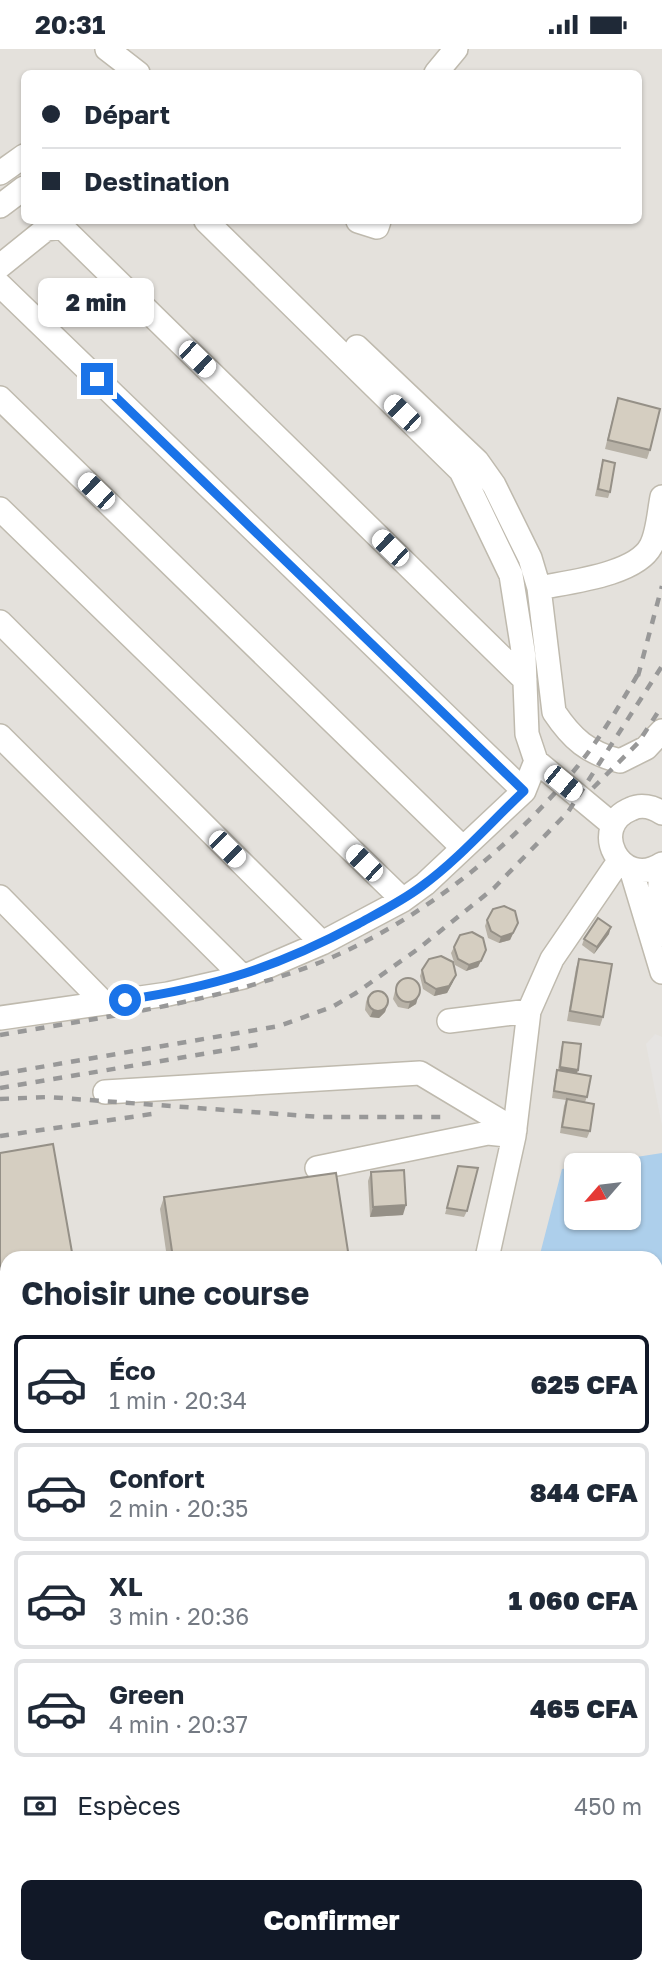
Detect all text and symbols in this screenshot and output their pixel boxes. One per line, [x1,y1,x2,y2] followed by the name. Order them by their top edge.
[35,9,105,40] text: 20:31
[84,99,170,130] text: Départ
[84,166,230,197] text: Destination
[39,278,155,327] callout: 2 min
[66,288,126,316] text: 2 min
[175,337,220,381] car
[81,363,113,395] route end
[380,391,425,435] car
[74,469,119,513] car
[368,526,413,570] car
[541,762,586,804] car
[205,827,250,871] car
[342,841,387,885] car
[109,984,141,1016] route start
[564,1153,640,1230] north arrow
[564,1153,641,1230] map controls
[21,1274,309,1312] text: Choisir une course
[25,1353,88,1416] icon: car
[109,1355,156,1386] text: Éco
[530,1369,638,1400] text: 625 CFA
[109,1386,247,1414] text: 1 min · 20:34
[25,1461,88,1524] icon: car
[109,1463,205,1494] text: Confort
[530,1477,638,1508] text: 844 CFA
[109,1494,248,1522] text: 2 min · 20:35
[25,1569,88,1632] icon: car
[109,1571,143,1602] text: XL
[508,1585,638,1616] text: 1 060 CFA
[109,1602,249,1630] text: 3 min · 20:36
[25,1677,88,1740] icon: car
[109,1679,184,1710] text: Green
[530,1693,638,1724] text: 465 CFA
[109,1710,248,1738] text: 4 min · 20:37
[21,1787,59,1825] icon: cash
[77,1790,181,1821] text: Espèces
[574,1792,642,1820] text: 450 m
[21,1880,642,1960] button: Confirmer

